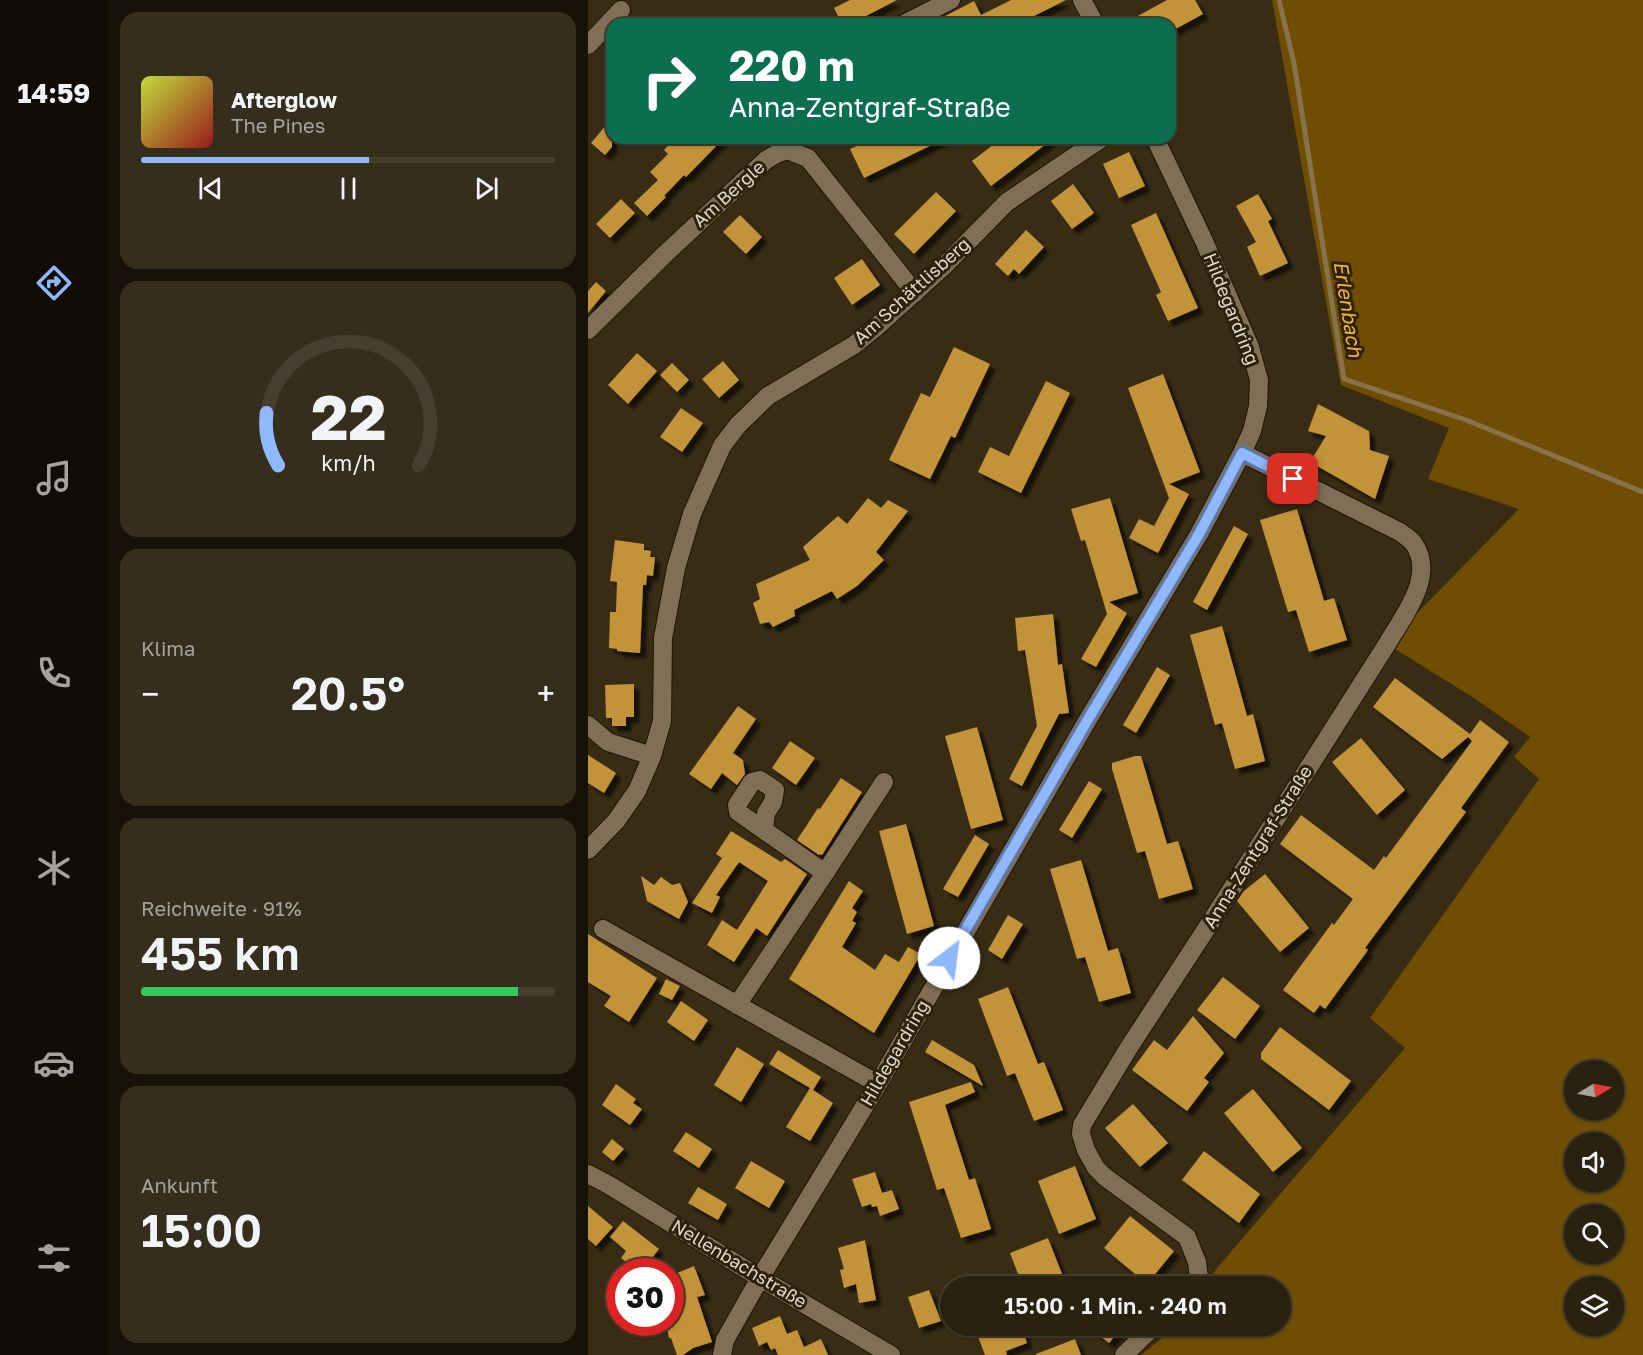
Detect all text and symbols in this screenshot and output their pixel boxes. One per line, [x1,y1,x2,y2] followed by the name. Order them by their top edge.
[729,40,855,90] text: 220 m
[630,42,708,120] icon: right
[17,77,91,109] text: 14:59
[231,86,337,113] text: Afterglow
[729,91,1011,123] text: Anna-Zentgraf-Straße
[231,113,325,137] text: The Pines
[688,155,769,231] street label: Am Bergle
[194,172,227,205] icon: previous
[332,172,365,205] icon: pause
[470,172,503,205] icon: next
[849,232,974,348] street label: Am Schättlisberg
[1199,249,1264,368] street label: Hildegardring
[1330,259,1369,359] water label: Erlenbach
[33,262,75,304] icon: directions
[310,379,386,454] text: 22
[321,450,375,476] text: km/h
[1267,453,1318,504] pin
[33,457,75,499] icon: music
[1276,462,1309,495] icon: arrive
[141,636,195,660] text: Klima
[33,652,75,694] icon: phone
[291,666,405,720] text: 20.5°
[141,674,159,713] text: −
[537,674,555,713] text: +
[1198,761,1316,932] street label: Anna-Zentgraf-Straße
[33,847,75,889] icon: climate
[141,896,302,920] text: Reichweite · 91%
[141,926,300,980] text: 455 km
[917,926,981,990] position arrow
[855,996,933,1109] street label: Hildegardring
[33,1042,75,1084] icon: car
[1564,1060,1624,1120] north arrow
[1564,1060,1624,1336] map controls
[1564,1132,1624,1192] button: sound
[141,1173,218,1197] text: Ankunft
[141,1203,262,1257] text: 15:00
[1564,1204,1624,1264] button: search
[668,1214,811,1312] street label: Nellenbachstraße
[33,1237,75,1279] icon: filters
[606,1258,684,1336] speed limit sign: 30
[1564,1276,1624,1336] button: layers
[1004,1292,1227,1319] text: 15:00 · 1 Min. · 240 m

